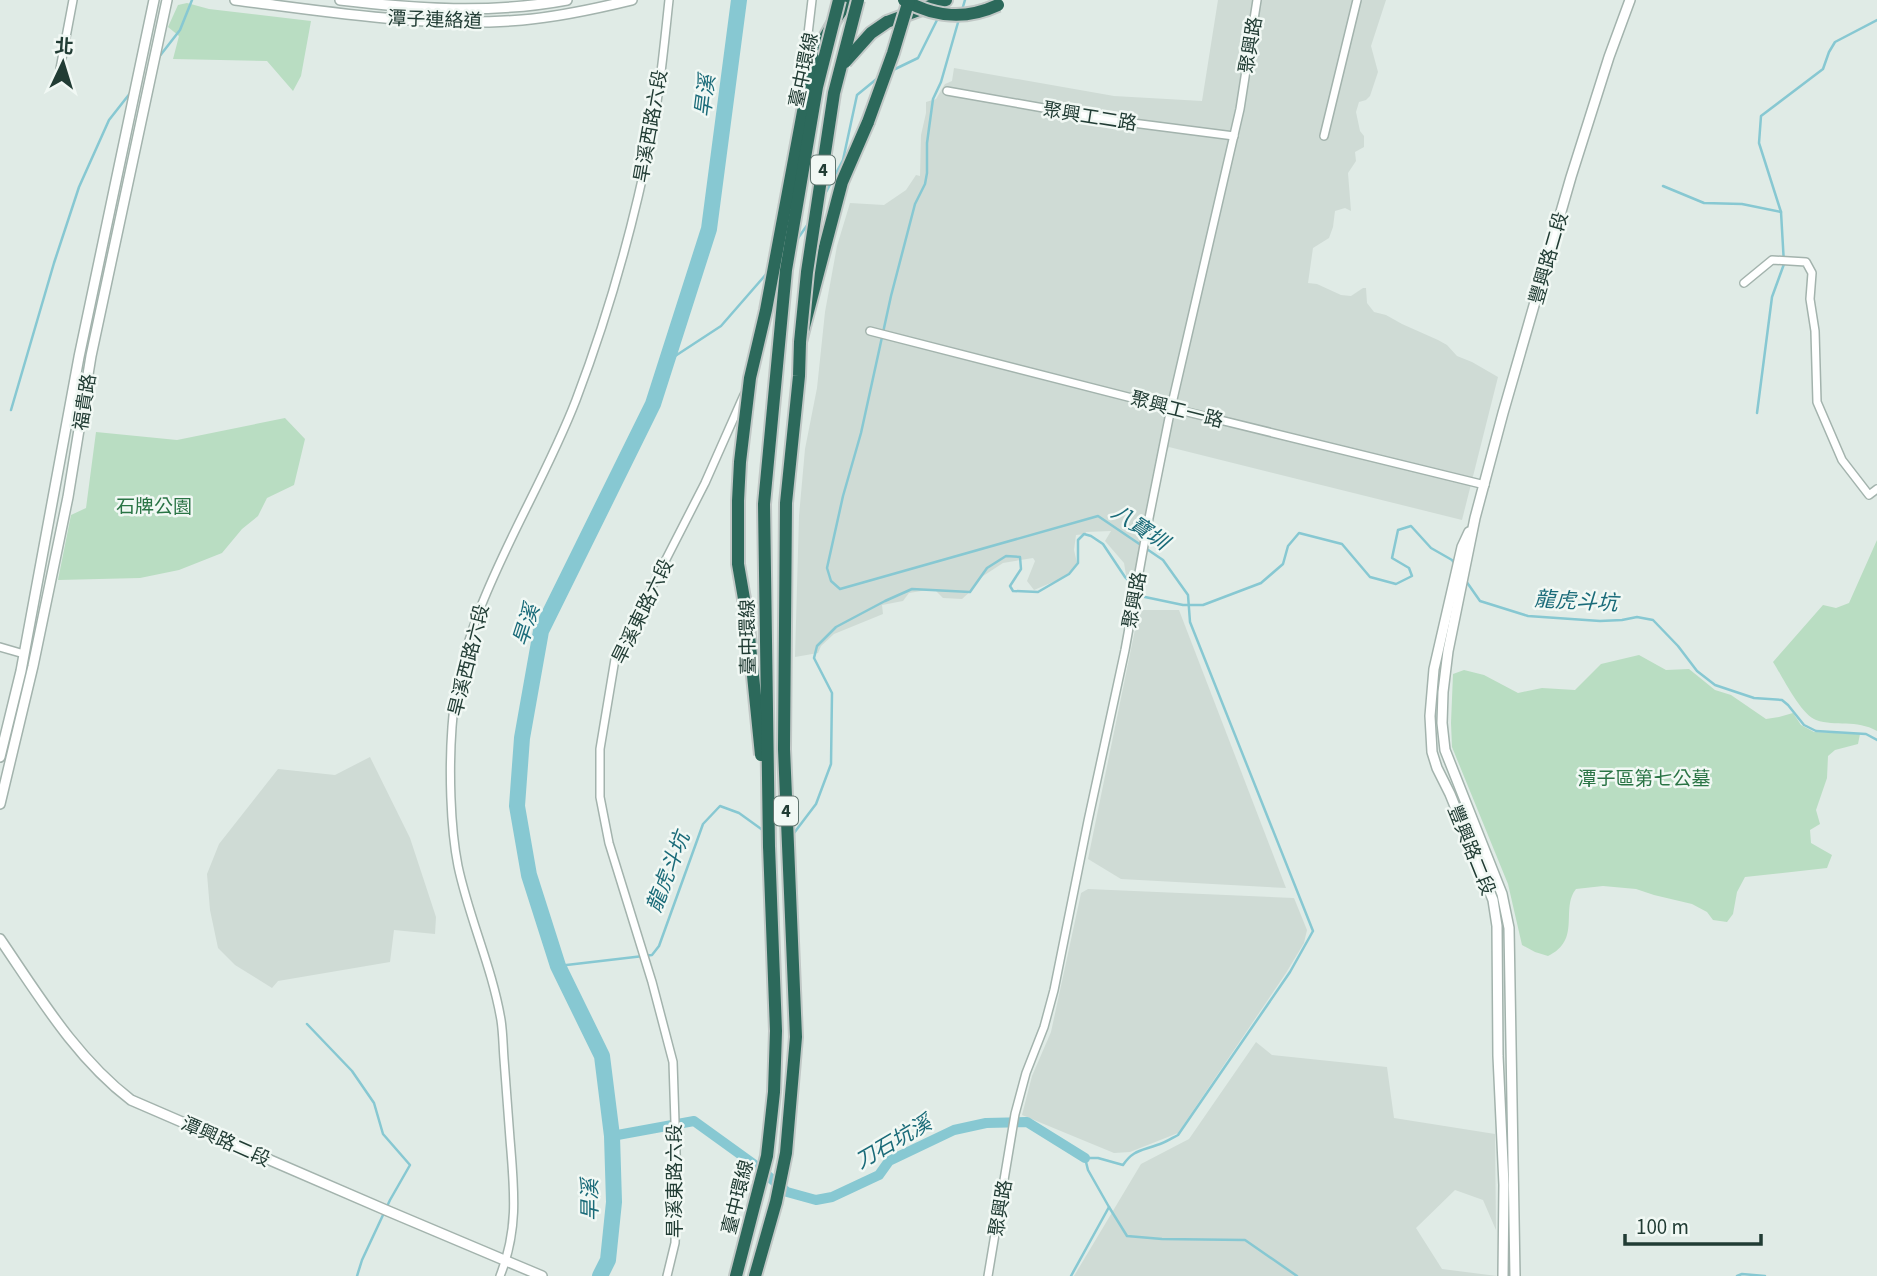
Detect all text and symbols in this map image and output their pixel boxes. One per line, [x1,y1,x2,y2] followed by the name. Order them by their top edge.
[387,5,483,36] street label: 潭子連絡道
[1234,15,1269,76] street label: 聚興路
[28,28,98,98] north arrow
[783,30,826,110] street label: 臺中環線
[54,33,75,62] text: 北
[628,68,675,185] street label: 旱溪西路六段
[688,70,723,119] water label: 旱溪
[1041,97,1139,138] street label: 聚興工二路
[811,155,835,184] road number: 4
[1523,209,1576,308] street label: 豐興路二段
[68,372,103,433] street label: 福貴路
[1127,386,1226,435] street label: 聚興工一路
[116,494,192,521] park label: 石牌公園
[1105,497,1177,559] water label: 八寶圳
[606,555,680,669] street label: 旱溪東路六段
[1117,570,1154,631] street label: 聚興路
[1533,584,1622,618] water label: 龍虎斗坑
[505,598,548,650] water label: 旱溪
[734,599,763,675] street label: 臺中環線
[443,602,496,719] street label: 旱溪西路六段
[1577,766,1711,793] park label: 潭子區第七公墓
[774,796,798,826] road number: 4
[1440,801,1501,900] street label: 豐興路二段
[639,825,698,917] water label: 龍虎斗坑
[849,1107,939,1176] water label: 刀石坑溪
[176,1111,274,1174] street label: 潭興路二段
[662,1124,689,1238] street label: 旱溪東路六段
[716,1157,761,1238] street label: 臺中環線
[575,1176,605,1221] water label: 旱溪
[984,1178,1019,1239] street label: 聚興路
[1625,1202,1762,1246] scale bar
[1636,1212,1689,1242] text: 100 m

